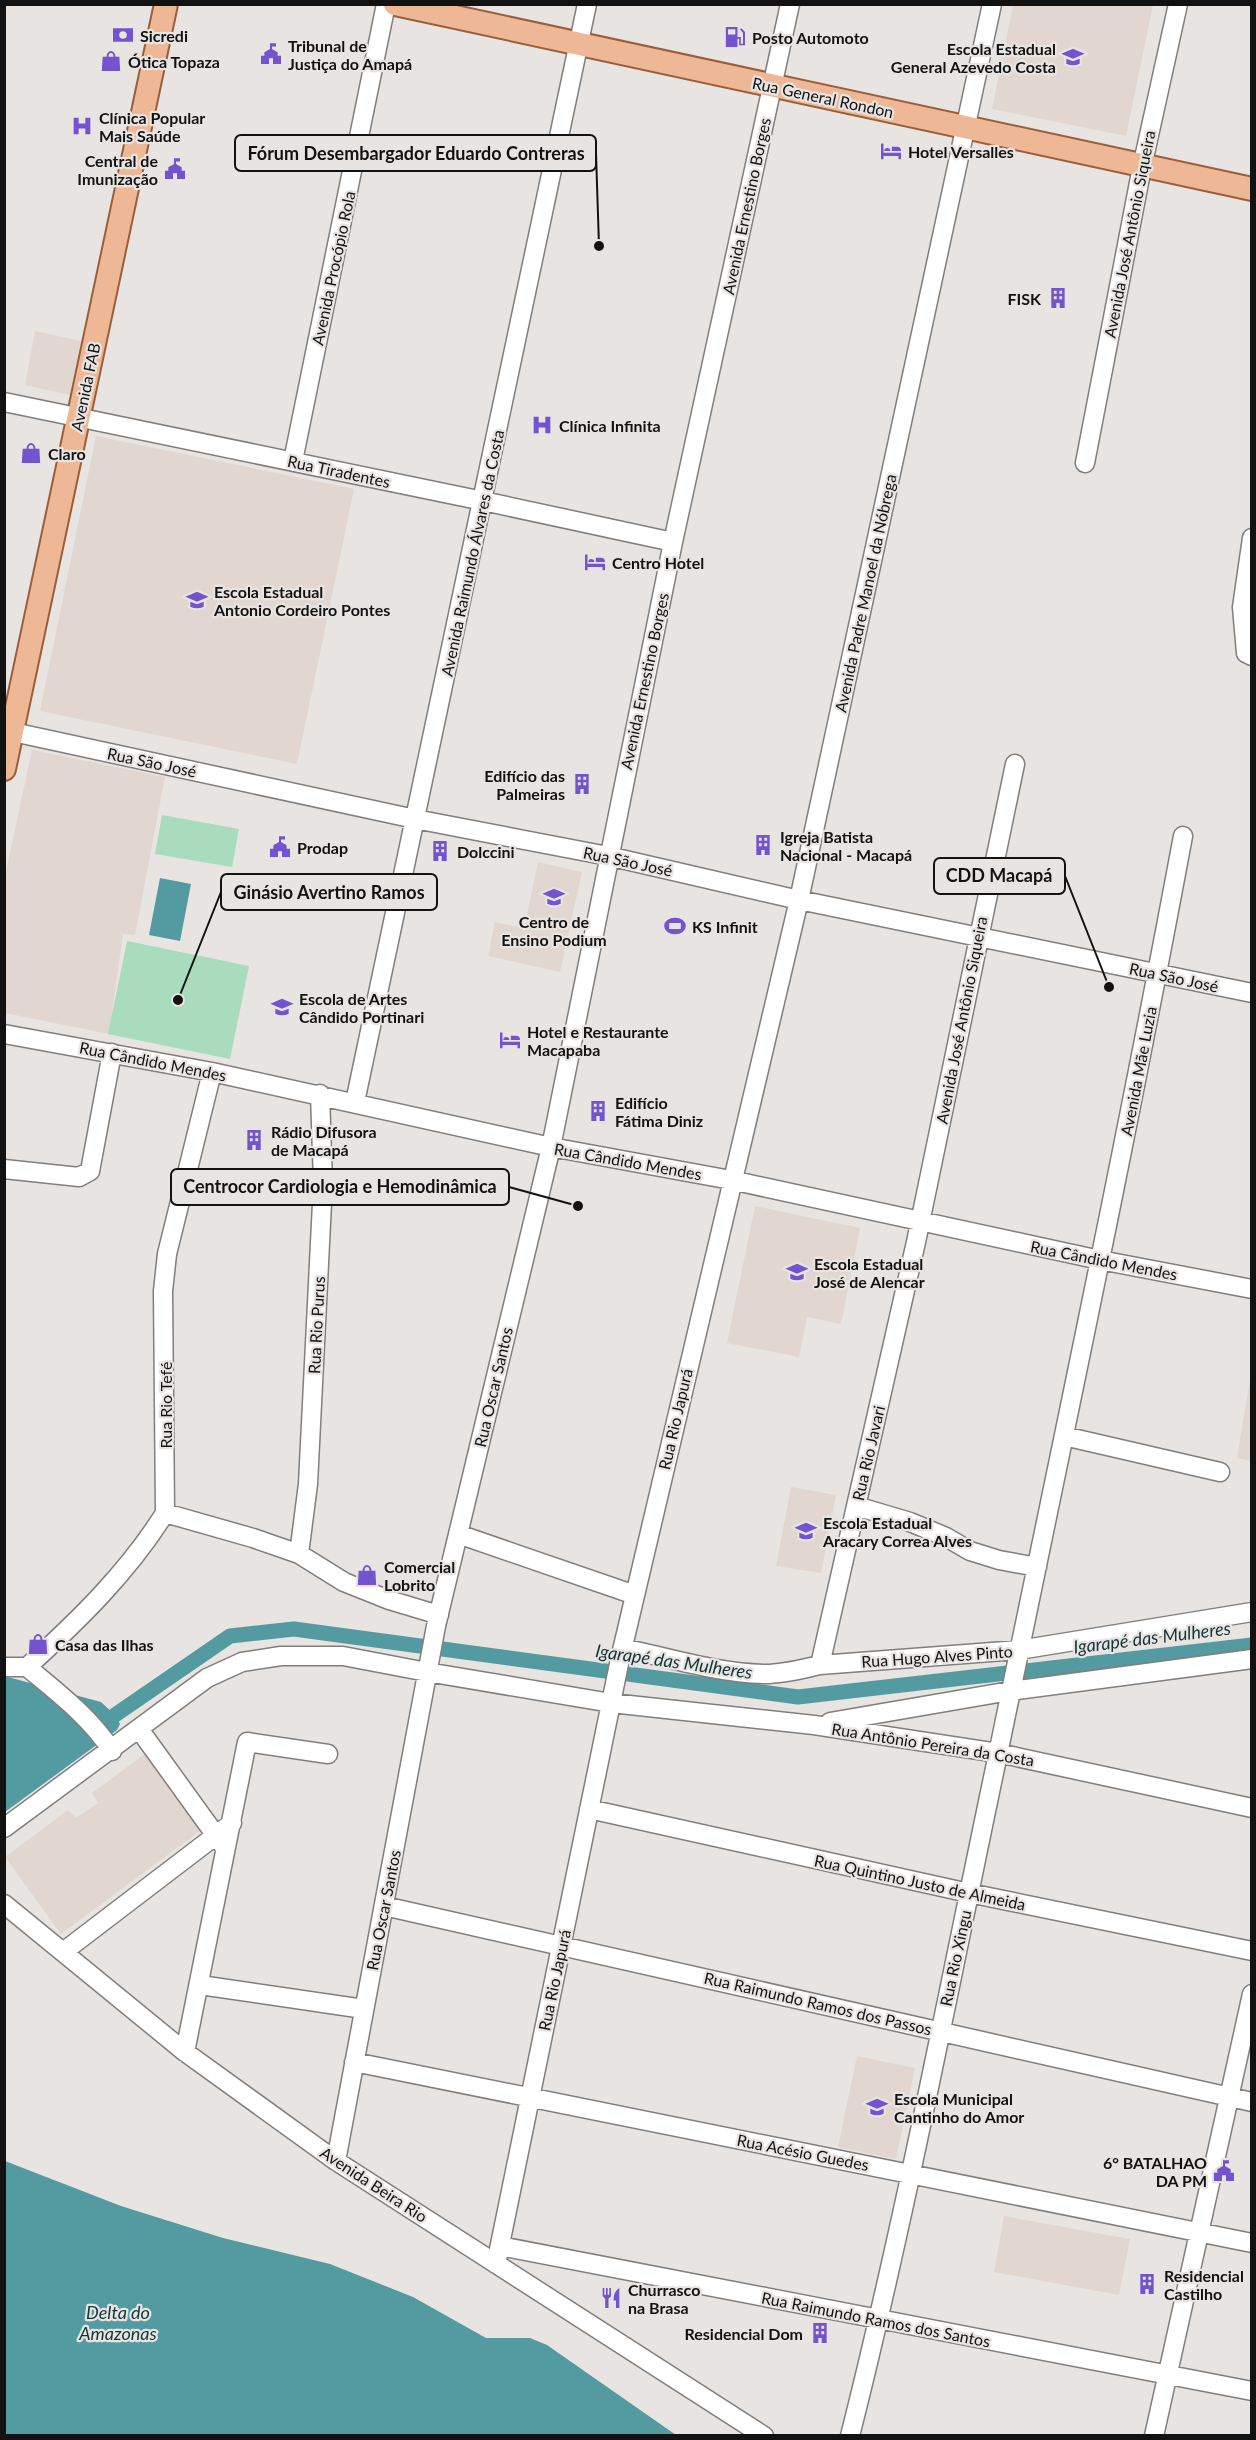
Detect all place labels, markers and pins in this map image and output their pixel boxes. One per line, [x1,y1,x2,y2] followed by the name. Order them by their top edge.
[111,23,135,47] bank icon: Sicredi
[723,25,747,49] fuel station icon: Posto Automoto
[140,26,188,45] place label: Sicredi
[752,28,869,47] place label: Posto Automoto
[288,36,412,73] place label: Tribunal de Justiça do Amapá
[891,39,1056,76] place label: Escola Estadual General Azevedo Costa
[259,42,283,66] public building icon: Tribunal de Justiça do Amapá
[1061,45,1085,69] school or university icon: Escola Estadual General Azevedo Costa
[99,49,123,73] shop icon: Ótica Topaza
[128,52,220,71] place label: Ótica Topaza
[99,108,205,145] place label: Clínica Popular Mais Saúde
[70,114,94,138] hospital icon: Clínica Popular Mais Saúde
[235,135,596,171] callout: Fórum Desembargador Eduardo Contreras
[879,139,903,163] hotel icon: Hotel Versalles
[908,142,1014,161] place label: Hotel Versalles
[77,151,158,188] place label: Central de Imunização
[163,157,187,181] public building icon: Central de Imunização
[1046,286,1070,310] building icon: FISK
[1007,289,1042,308] place label: FISK
[530,413,554,437] hospital icon: Clínica Infinita
[559,416,661,435] place label: Clínica Infinita
[19,441,43,465] shop icon: Claro
[48,444,86,463] place label: Claro
[583,550,607,574] hotel icon: Centro Hotel
[612,553,704,572] place label: Centro Hotel
[213,582,390,619] place label: Escola Estadual Antonio Cordeiro Pontes
[185,588,209,612] school or university icon: Escola Estadual Antonio Cordeiro Pontes
[484,766,565,803] place label: Edifício das Palmeiras
[570,772,594,796] building icon: Edifício das Palmeiras
[780,827,912,864] place label: Igreja Batista Nacional - Macapá
[751,833,775,857] building icon: Igreja Batista Nacional - Macapá
[268,835,292,859] public building icon: Prodap
[297,838,348,857] place label: Prodap
[428,839,452,863] building icon: Dolccini
[457,842,515,861] place label: Dolccini
[934,858,1065,894] callout: CDD Macapá
[221,874,437,910] callout: Ginásio Avertino Ramos
[542,885,566,909] school or university icon: Centro de Ensino Podium
[501,912,607,949] place label: Centro de Ensino Podium
[663,914,687,938] sports icon: KS Infinit
[692,917,758,936] place label: KS Infinit
[299,989,424,1026] place label: Escola de Artes Cândido Portinari
[270,995,294,1019] school or university icon: Escola de Artes Cândido Portinari
[527,1022,669,1059] place label: Hotel e Restaurante Macapaba
[498,1028,522,1052] hotel icon: Hotel e Restaurante Macapaba
[615,1093,703,1130] place label: Edifício Fátima Diniz
[586,1099,610,1123] building icon: Edifício Fátima Diniz
[271,1122,377,1159] place label: Rádio Difusora de Macapá
[242,1128,266,1152] building icon: Rádio Difusora de Macapá
[171,1169,509,1205] callout: Centrocor Cardiologia e Hemodinâmica
[814,1254,925,1291] place label: Escola Estadual José de Alencar
[785,1260,809,1284] school or university icon: Escola Estadual José de Alencar
[822,1513,972,1550] place label: Escola Estadual Aracary Correa Alves
[794,1519,818,1543] school or university icon: Escola Estadual Aracary Correa Alves
[384,1557,455,1594] place label: Comercial Lobrito
[355,1563,379,1587] shop icon: Comercial Lobrito
[26,1632,50,1656] shop icon: Casa das Ilhas
[55,1635,154,1654] place label: Casa das Ilhas
[894,2089,1024,2126] place label: Escola Municipal Cantinho do Amor
[865,2095,889,2119] school or university icon: Escola Municipal Cantinho do Amor
[1103,2153,1207,2190] place label: 6° BATALHAO DA PM
[1212,2159,1236,2183] public building icon: 6° BATALHAO DA PM
[1164,2266,1244,2303] place label: Residencial Castilho
[1135,2272,1159,2296] building icon: Residencial Castilho
[628,2280,700,2317] place label: Churrasco na Brasa
[599,2286,623,2310] restaurant icon: Churrasco na Brasa
[808,2321,832,2345] building icon: Residencial Dom
[685,2324,803,2343] place label: Residencial Dom

